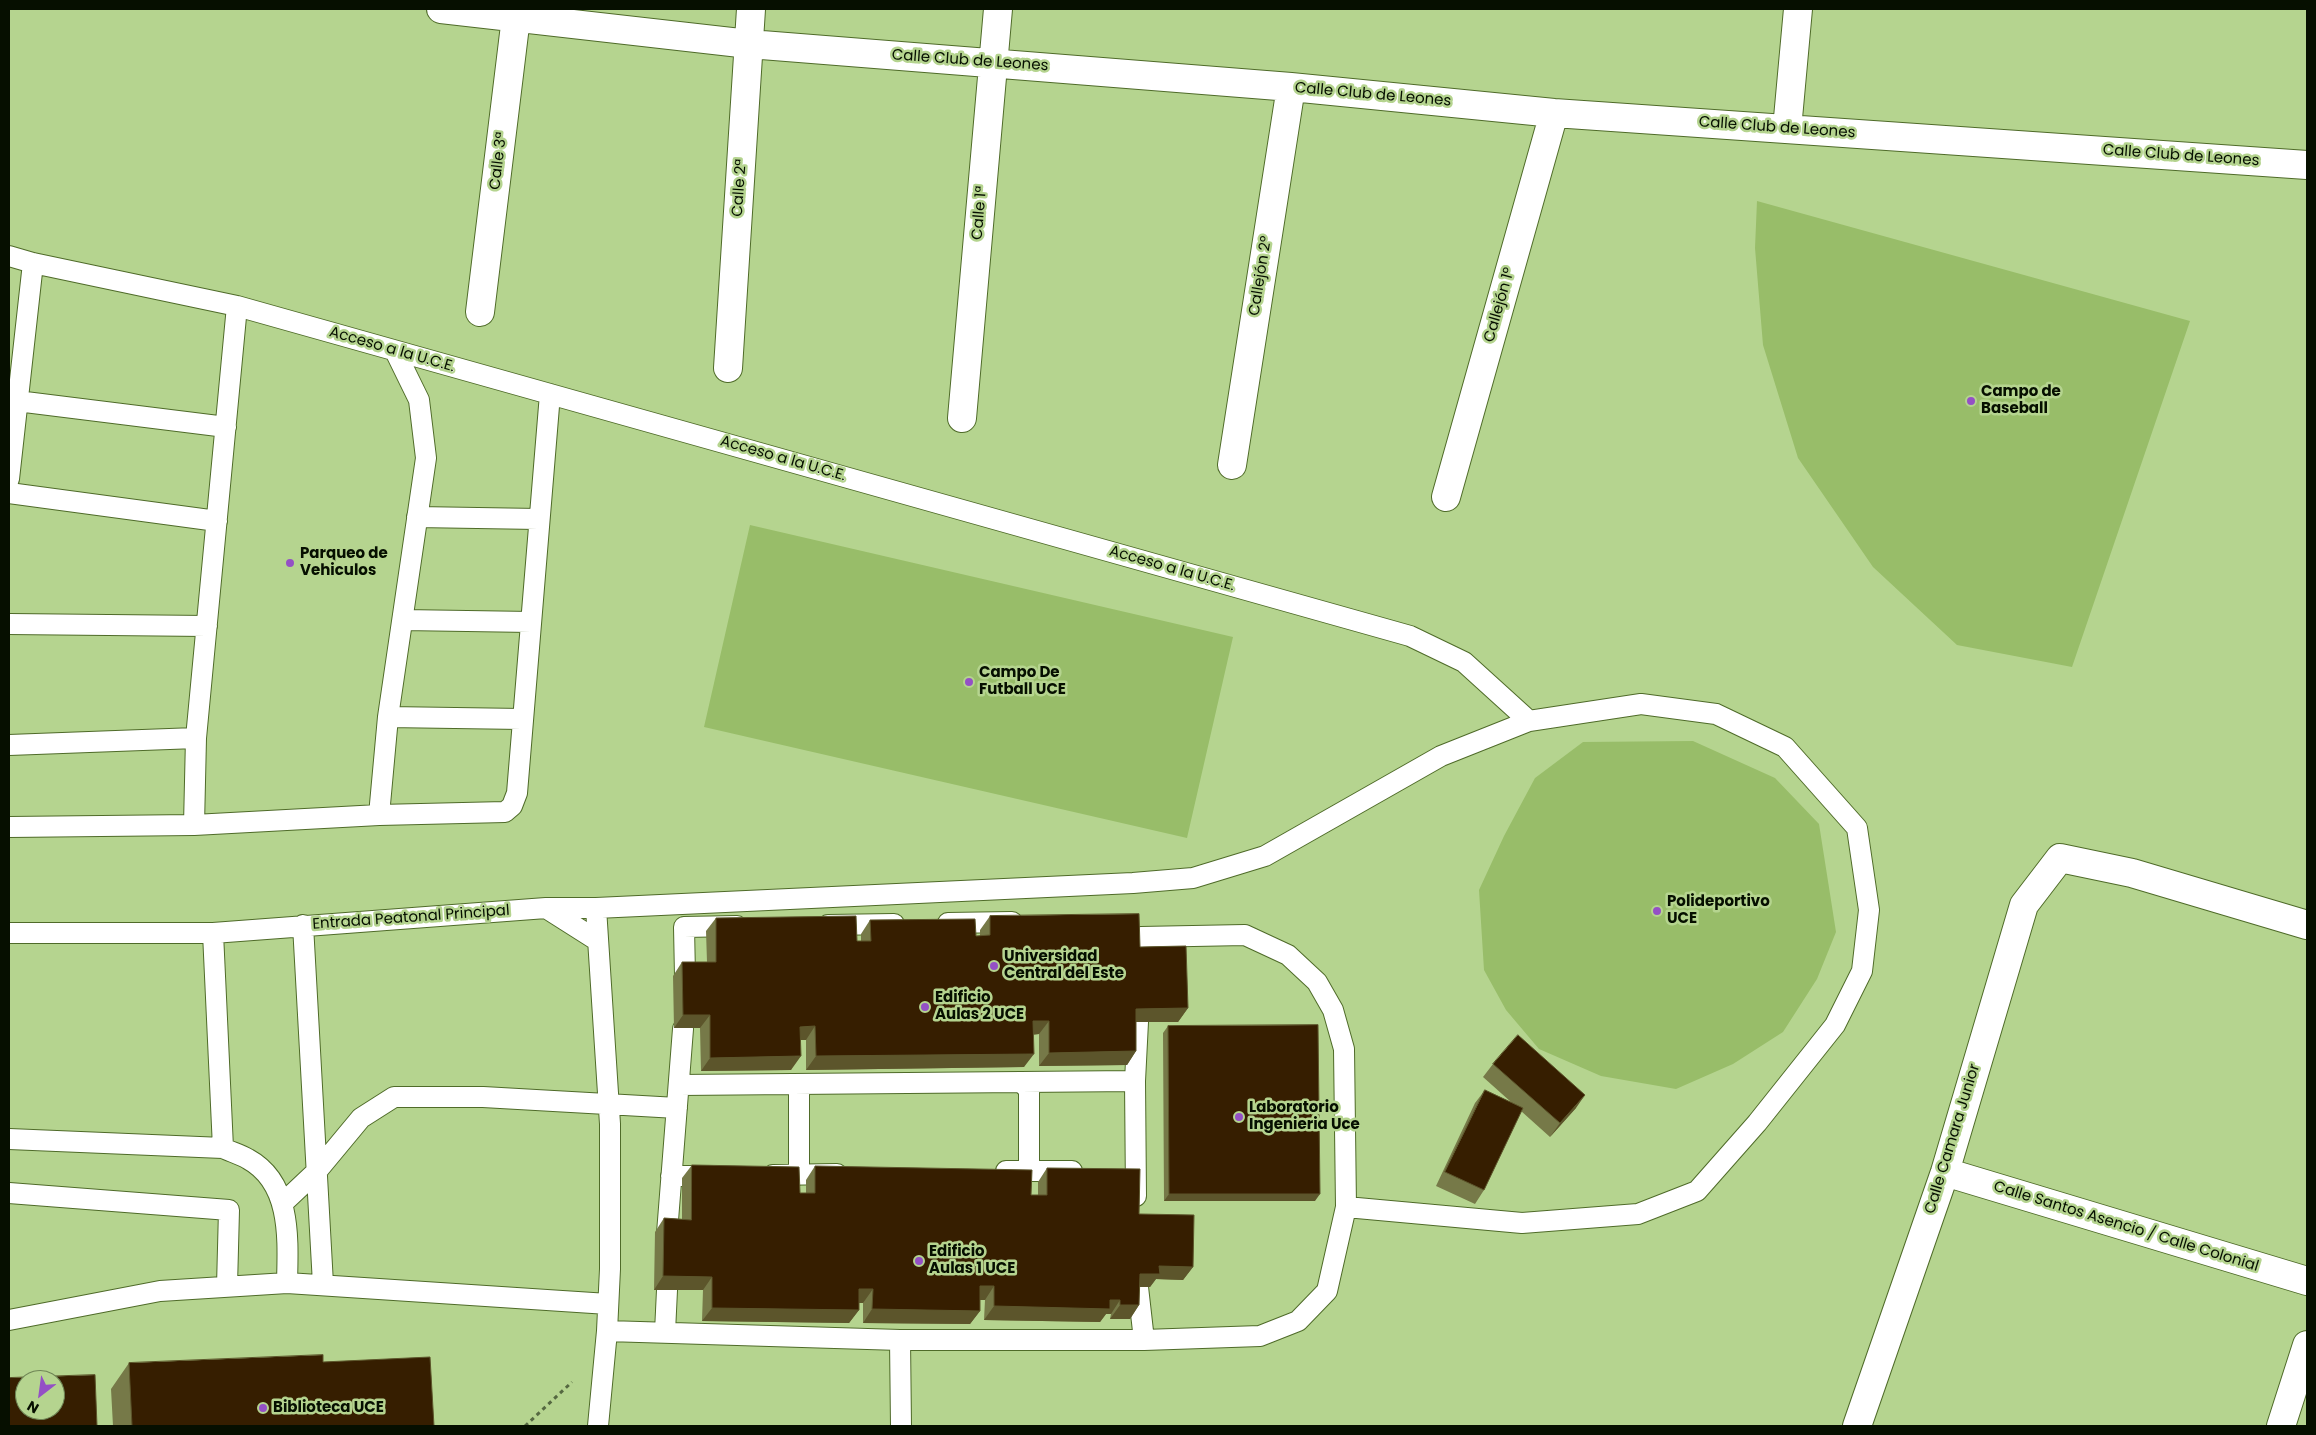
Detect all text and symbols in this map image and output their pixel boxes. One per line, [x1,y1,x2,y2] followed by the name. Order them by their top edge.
[891,47,1049,75] street label: Calle Club de Leones
[1294,79,1452,111] street label: Calle Club de Leones
[1698,114,1856,142] street label: Calle Club de Leones
[487,131,511,191] street label: Calle 3ª
[2102,142,2260,170] street label: Calle Club de Leones
[729,159,751,217] street label: Calle 2ª
[969,185,991,241] street label: Calle 1ª
[1246,235,1276,317] street label: Callejón 2º
[1481,266,1519,344] street label: Callejón 1º
[327,323,457,377] street label: Acceso a la U.C.E.
[1981,383,2061,418] place label: Campo de Baseball
[1965,395,1977,407] marker: Campo de Baseball
[718,432,848,486] street label: Acceso a la U.C.E.
[1107,542,1237,596] street label: Acceso a la U.C.E.
[300,545,388,580] place label: Parqueo de Vehiculos
[284,557,296,569] marker: Parqueo de Vehiculos
[979,664,1066,699] place label: Campo De Futball UCE
[963,676,975,688] marker: Campo De Futball UCE
[1667,893,1770,928] place label: Polideportivo UCE
[312,902,510,934] street label: Entrada Peatonal Principal
[1651,905,1663,917] marker: Polideportivo UCE
[1004,948,1124,983] place label: Universidad Central del Este
[988,960,1000,972] marker: Universidad Central del Este
[935,989,1024,1024] place label: Edificio Aulas 2 UCE
[919,1001,931,1013] marker: Edificio Aulas 2 UCE
[1922,1062,1984,1216] street label: Calle Camara Junior
[1249,1099,1360,1134] place label: Laboratorio Ingenieria Uce
[1233,1111,1245,1123] marker: Laboratorio Ingenieria Uce
[1991,1178,2261,1276] street label: Calle Santos Asencio / Calle Colonial
[929,1243,1015,1278] place label: Edificio Aulas 1 UCE
[913,1255,925,1267] marker: Edificio Aulas 1 UCE
[15,1370,65,1420] north arrow
[23,1396,43,1418] text: N
[273,1399,384,1417] place label: Biblioteca UCE
[257,1402,269,1414] marker: Biblioteca UCE

